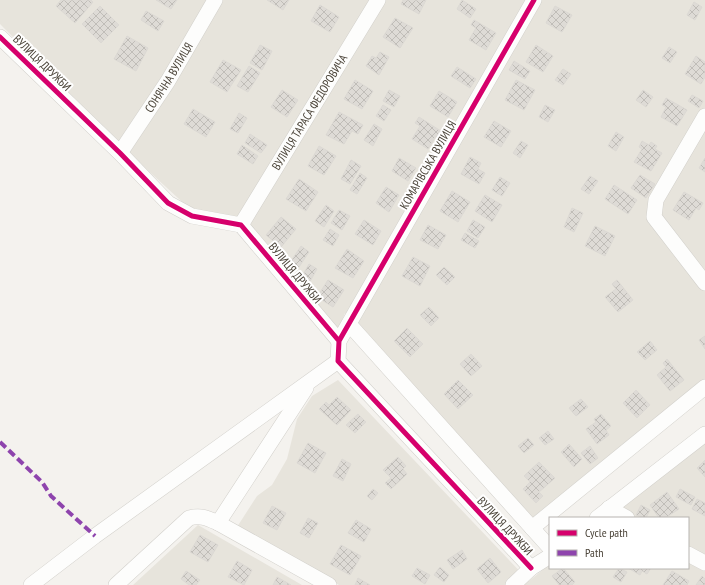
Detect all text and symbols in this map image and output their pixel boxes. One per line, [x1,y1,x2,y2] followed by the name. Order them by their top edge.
[10,31,74,94] street label: ВУЛИЦЯ ДРУЖБИ
[141,40,196,115] street label: СОНЯЧНА ВУЛИЦЯ
[268,51,350,173] street label: ВУЛИЦЯ ТАРАСА ФЕДОРОВИЧА
[396,118,459,212] street label: КОМАРІВСЬКА ВУЛИЦЯ
[266,239,325,306] street label: ВУЛИЦЯ ДРУЖБИ
[474,493,536,558] street label: ВУЛИЦЯ ДРУЖБИ
[549,517,689,569] legend
[585,525,628,540] text: Cycle path
[585,545,603,560] text: Path

